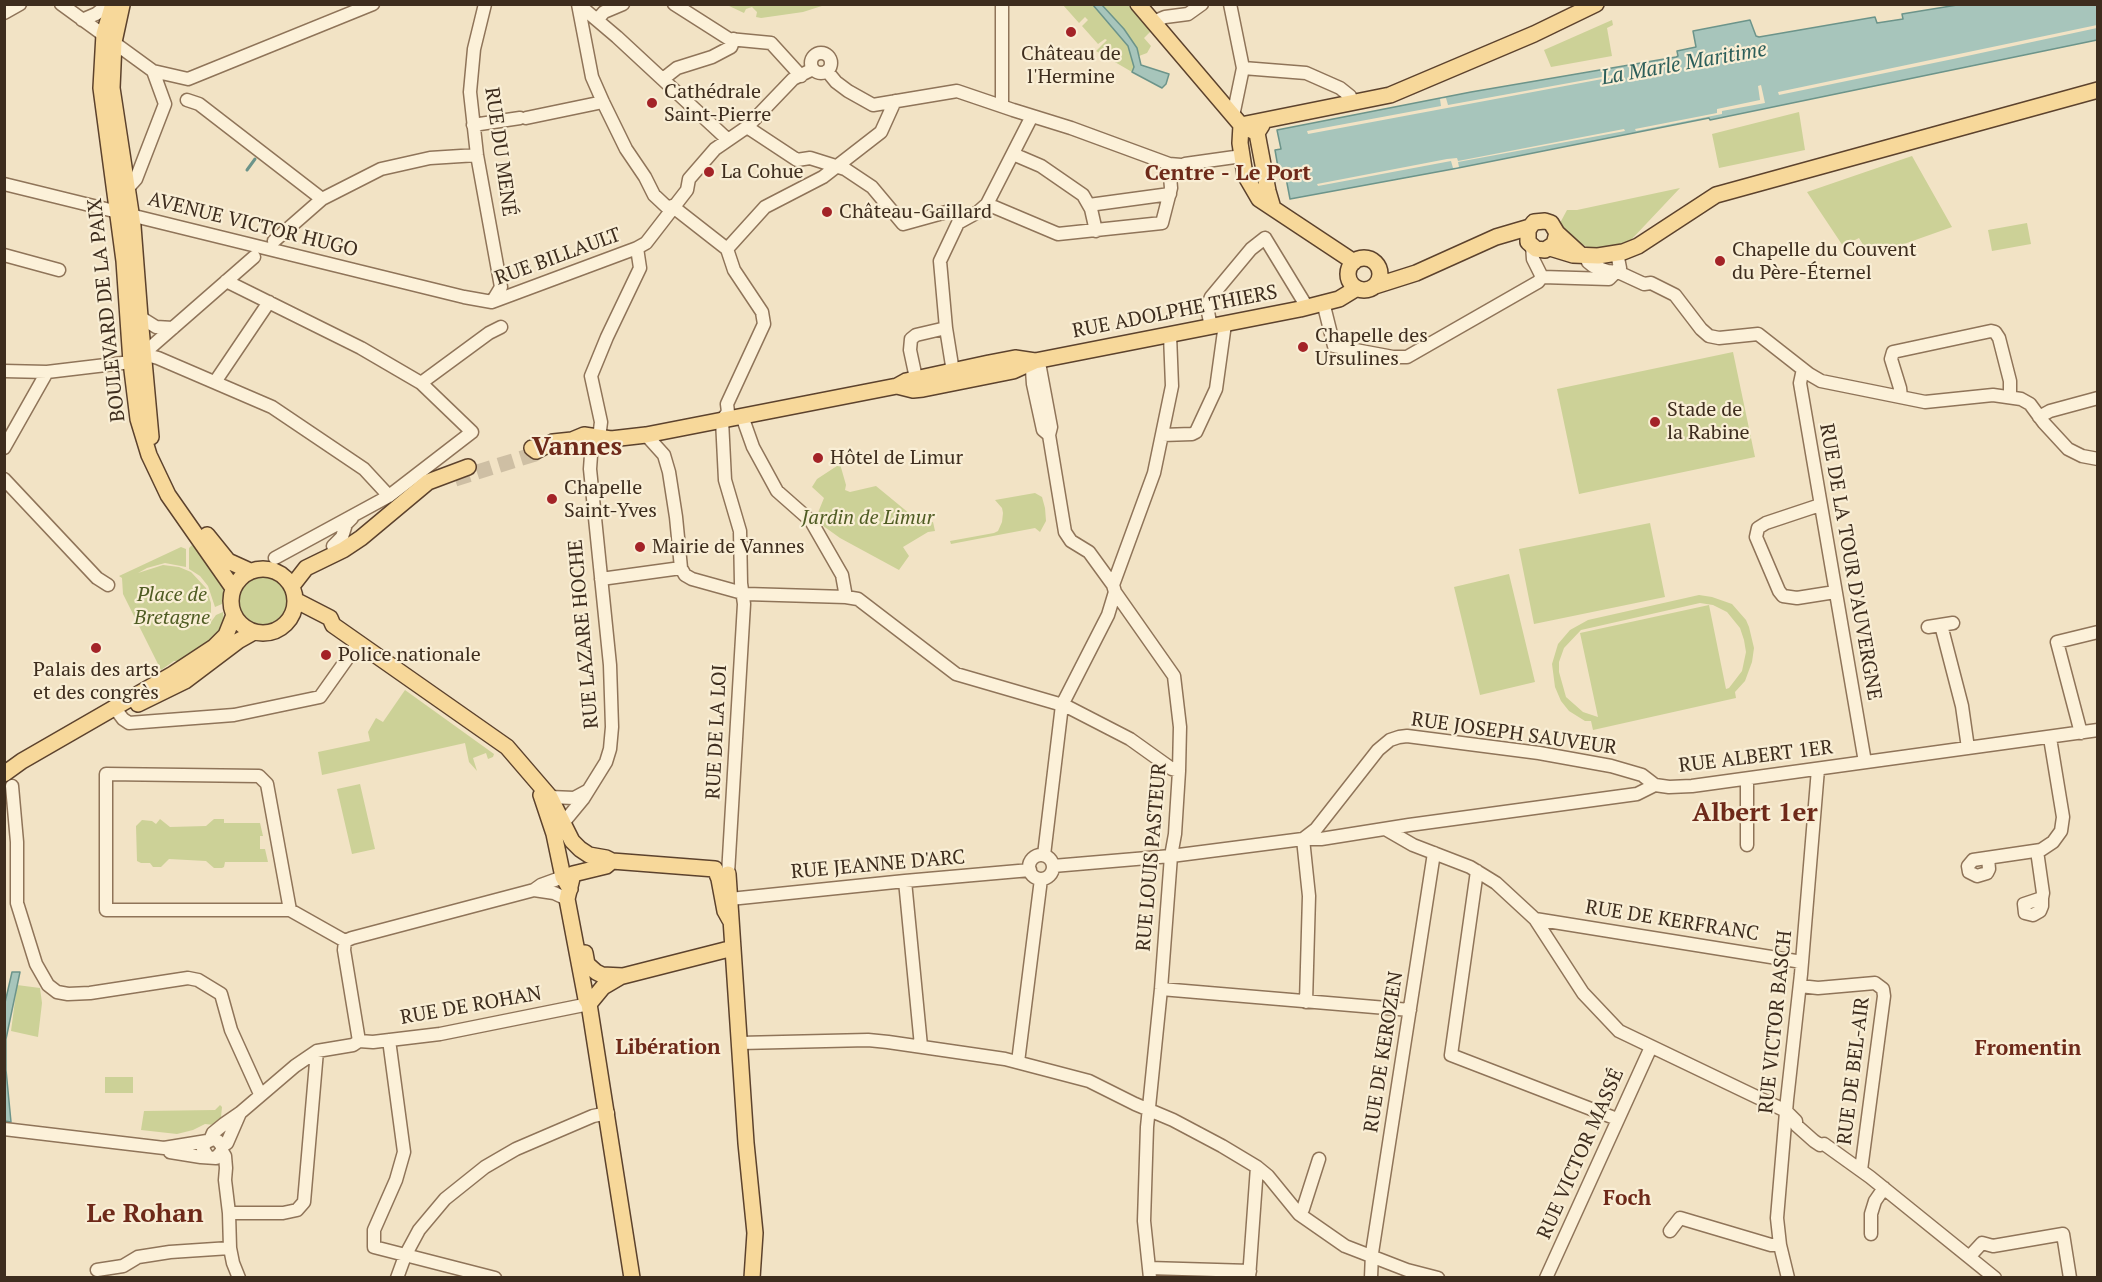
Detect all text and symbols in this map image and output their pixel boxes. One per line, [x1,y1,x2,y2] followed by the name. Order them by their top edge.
[1064,25,1078,39] marker: Château de l'Hermine
[1599,37,1769,91] water label: La Marle Maritime
[1021,42,1121,89] place label: Château de l'Hermine
[664,80,771,127] place label: Cathédrale Saint-Pierre
[479,86,521,218] street label: RUE DU MENÉ
[645,96,659,110] marker: Cathédrale Saint-Pierre
[721,160,804,184] place label: La Cohue
[1145,161,1311,187] district label: Centre - Le Port
[702,165,716,179] marker: La Cohue
[146,187,360,263] street label: AVENUE VICTOR HUGO
[83,197,131,423] street label: BOULEVARD DE LA PAIX
[839,200,992,224] place label: Château-Gaillard
[820,205,834,219] marker: Château-Gaillard
[492,223,624,291] street label: RUE BILLAULT
[1732,238,1917,285] place label: Chapelle du Couvent du Père-Éternel
[1713,254,1727,268] marker: Chapelle du Couvent du Père-Éternel
[1070,280,1280,344] street label: RUE ADOLPHE THIERS
[1315,324,1428,371] place label: Chapelle des Ursulines
[1296,340,1310,354] marker: Chapelle des Ursulines
[1667,398,1750,445] place label: Stade de la Rabine
[1648,415,1662,429] marker: Stade de la Rabine
[1814,422,1886,702] street label: RUE DE LA TOUR D'AUVERGNE
[532,432,622,464] district label: Vannes
[830,446,963,470] place label: Hôtel de Limur
[811,451,825,465] marker: Hôtel de Limur
[564,476,657,523] place label: Chapelle Saint-Yves
[545,492,559,506] marker: Chapelle Saint-Yves
[802,506,934,530] park label: Jardin de Limur
[652,535,805,559] place label: Mairie de Vannes
[564,538,604,730] street label: RUE LAZARE HOCHE
[633,540,647,554] marker: Mairie de Vannes
[134,583,210,630] park label: Place de Bretagne
[89,641,103,655] marker: Palais des arts et des congrès
[338,643,481,667] place label: Police nationale
[319,648,333,662] marker: Police nationale
[33,658,159,705] place label: Palais des arts et des congrès
[701,664,733,800] street label: RUE DE LA LOI
[1410,708,1618,760] street label: RUE JOSEPH SAUVEUR
[1677,736,1835,778] street label: RUE ALBERT 1ER
[1132,762,1172,952] street label: RUE LOUIS PASTEUR
[1692,798,1818,830] district label: Albert 1er
[790,845,966,885] street label: RUE JEANNE D'ARC
[1583,895,1761,947] street label: RUE DE KERFRANC
[1754,929,1798,1115] street label: RUE VICTOR BASCH
[1359,970,1409,1134] street label: RUE DE KEROZEN
[398,982,544,1030] street label: RUE DE ROHAN
[1833,996,1875,1146] street label: RUE DE BEL-AIR
[616,1035,720,1061] district label: Libération
[1975,1036,2081,1062] district label: Fromentin
[1533,1065,1629,1243] street label: RUE VICTOR MASSÉ
[1603,1186,1651,1212] district label: Foch
[87,1199,203,1231] district label: Le Rohan

